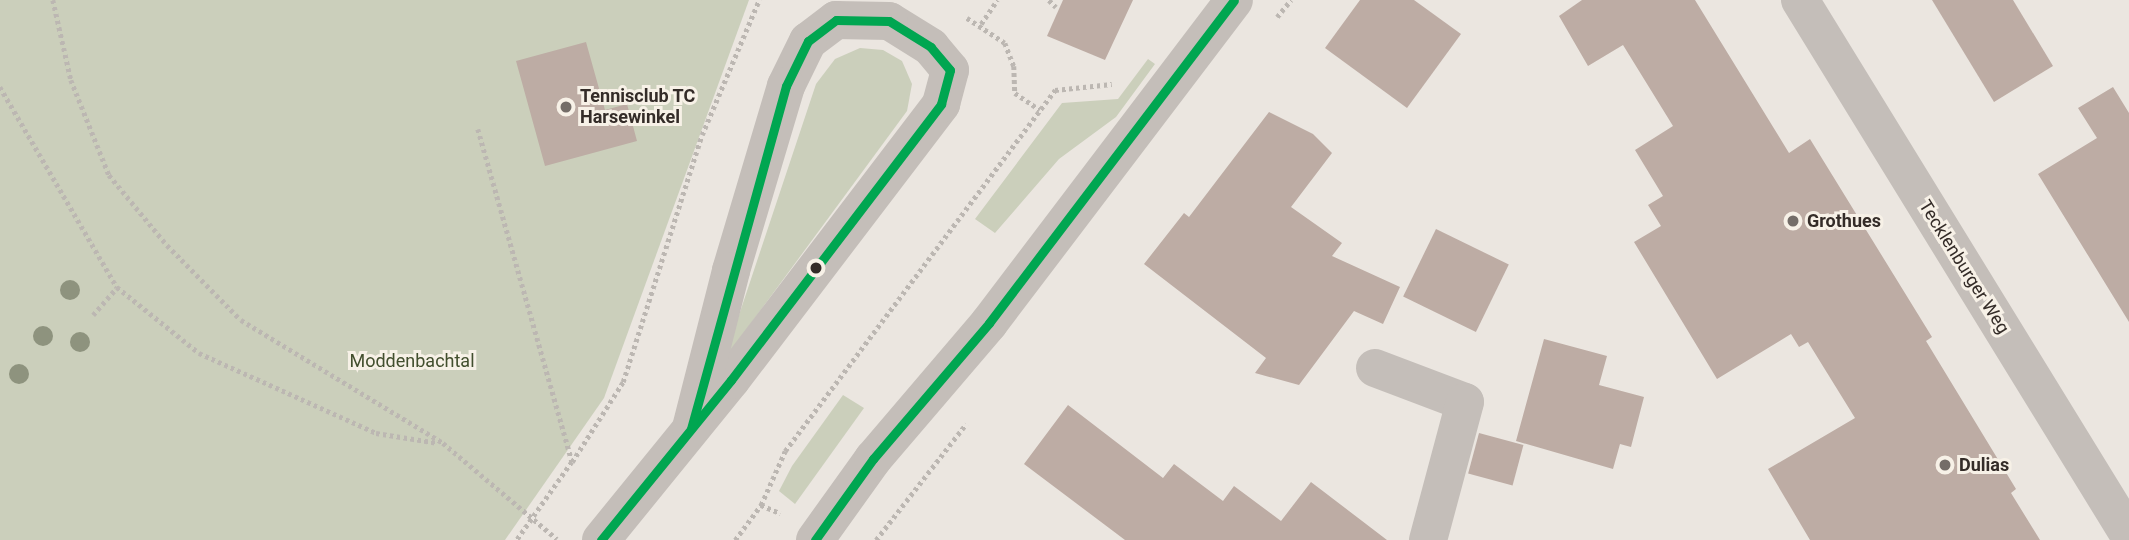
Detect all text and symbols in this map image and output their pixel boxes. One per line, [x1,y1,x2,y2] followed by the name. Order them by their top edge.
[580,86,696,128] place label: Tennisclub TC Harsewinkel
[558,99,574,115] marker: Tennisclub TC Harsewinkel
[1914,196,2014,338] street label: Tecklenburger Weg
[1807,210,1881,232] place label: Grothues
[1785,213,1801,229] marker: Grothues
[809,261,823,275] unlabelled marker
[349,350,475,372] park label: Moddenbachtal
[1959,454,2009,476] place label: Dulias
[1937,457,1953,473] marker: Dulias

